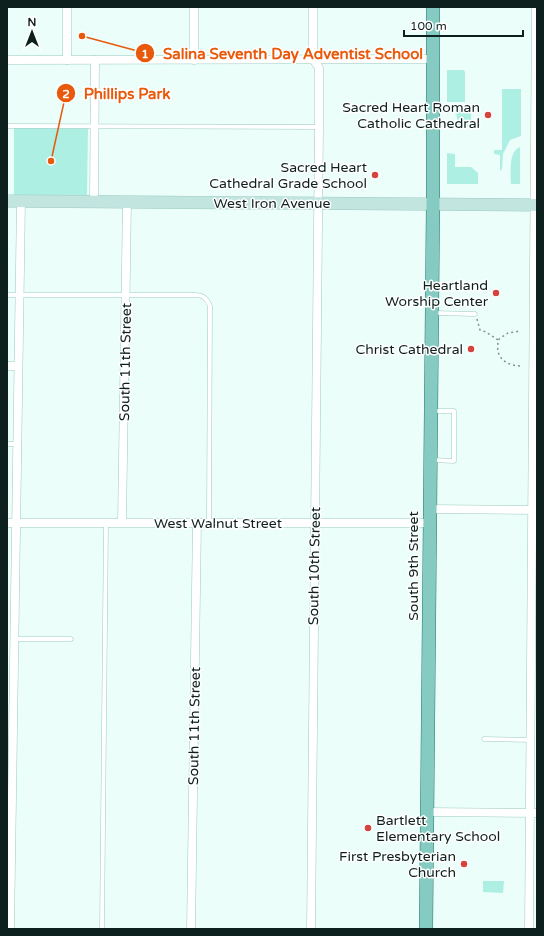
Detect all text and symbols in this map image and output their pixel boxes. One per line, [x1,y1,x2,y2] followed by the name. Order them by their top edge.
[12,12,52,52] north arrow
[404,12,523,38] scale bar
[28,16,36,29] text: N
[410,19,447,33] text: 100 m
[135,40,431,67] callout: Salina Seventh Day Adventist School
[163,45,423,64] text: Salina Seventh Day Adventist School
[141,47,149,61] text: 1
[56,80,179,107] callout: Phillips Park
[84,85,170,104] text: Phillips Park
[62,87,70,101] text: 2
[342,99,480,132] place label: Sacred Heart Roman Catholic Cathedral
[483,110,493,120] marker: Sacred Heart Roman Catholic Cathedral
[209,159,368,192] place label: Sacred Heart Cathedral Grade School
[370,170,380,180] marker: Sacred Heart Cathedral Grade School
[214,195,331,212] street label: West Iron Avenue
[385,277,489,310] place label: Heartland Worship Center
[491,288,501,298] marker: Heartland Worship Center
[116,302,135,421] street label: South 11th Street
[355,341,463,358] place label: Christ Cathedral
[466,344,476,354] marker: Christ Cathedral
[305,506,324,625] street label: South 10th Street
[405,511,422,621] street label: South 9th Street
[154,515,283,532] street label: West Walnut Street
[185,666,204,785] street label: South 11th Street
[376,812,500,845] place label: Bartlett Elementary School
[363,823,373,833] marker: Bartlett Elementary School
[339,848,456,881] place label: First Presbyterian Church
[459,859,469,869] marker: First Presbyterian Church

